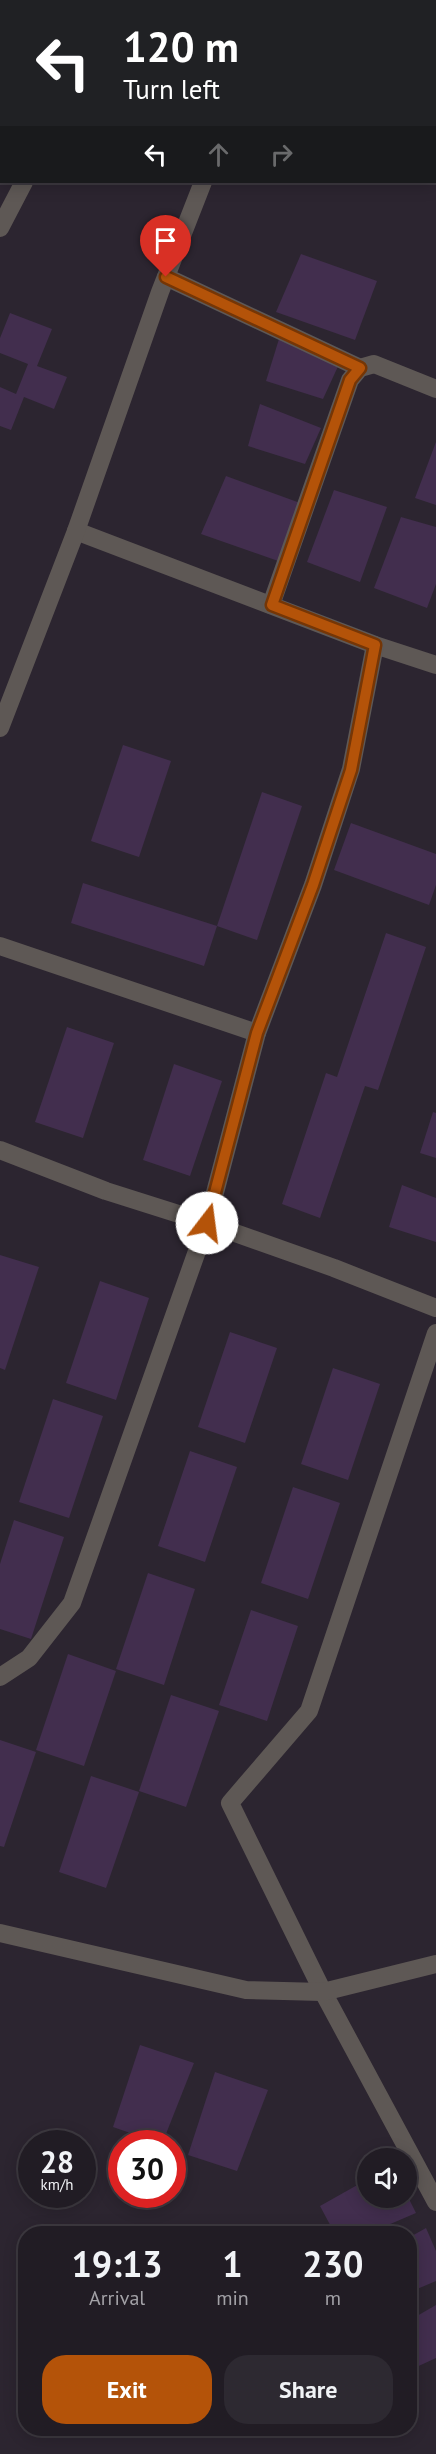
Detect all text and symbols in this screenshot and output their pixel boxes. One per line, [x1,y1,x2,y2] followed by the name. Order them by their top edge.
[123,19,239,74] text: 120 m
[24,24,102,102] icon: left
[123,72,220,106] text: Turn left
[139,138,172,171] icon: left
[202,138,235,171] icon: ahead
[265,138,298,171] icon: right
[140,215,191,277] pin
[149,224,182,257] icon: arrive
[175,1191,239,1255] position arrow
[108,2130,186,2208] speed limit sign: 30
[40,2142,74,2181] text: 28
[357,2148,417,2208] map controls
[357,2148,417,2208] button: sound
[41,2175,73,2194] text: km/h
[71,2240,163,2287] text: 19:13
[222,2240,243,2287] text: 1
[302,2240,364,2287] text: 230
[89,2285,145,2311] text: Arrival
[216,2285,249,2311] text: min
[325,2285,341,2311] text: m
[42,2355,212,2424] button: Exit
[224,2355,393,2424] button: Share

